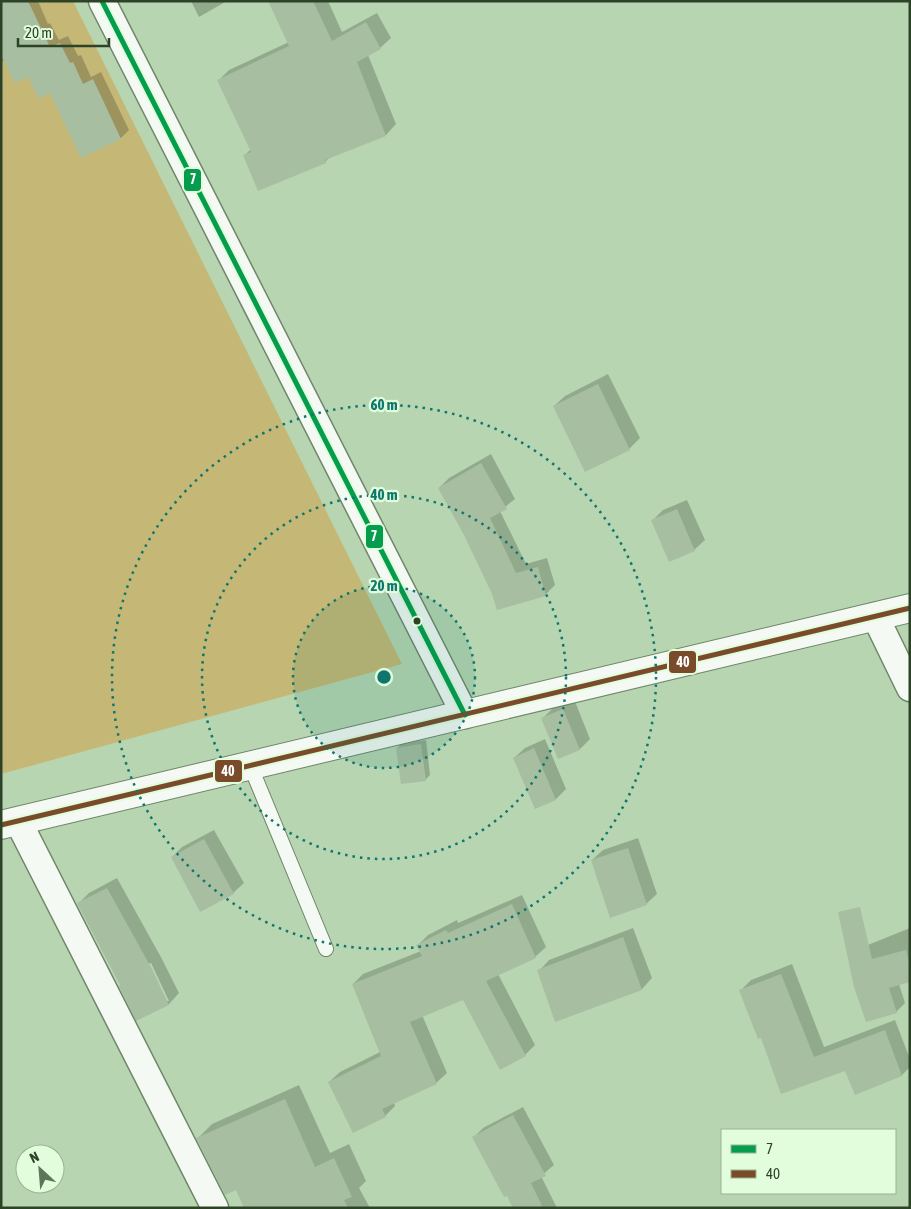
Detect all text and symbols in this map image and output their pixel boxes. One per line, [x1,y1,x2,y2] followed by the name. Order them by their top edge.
[18,15,109,47] scale bar
[25,24,52,41] text: 20 m
[183,168,202,192] line badge: 7
[190,171,196,187] text: 7
[371,396,398,413] text: 60 m
[370,486,398,503] text: 40 m
[365,524,384,549] line badge: 7
[371,528,377,544] text: 7
[371,577,398,594] text: 20 m
[412,616,422,626] unlabelled marker
[668,650,697,674] line badge: 40
[675,654,690,670] text: 40
[375,668,393,686] centre of rings
[214,759,243,783] line badge: 40
[220,763,235,779] text: 40
[721,1129,896,1194] legend
[766,1140,773,1157] text: 7
[15,1144,65,1194] north arrow
[27,1148,42,1166] text: N
[766,1165,780,1182] text: 40

